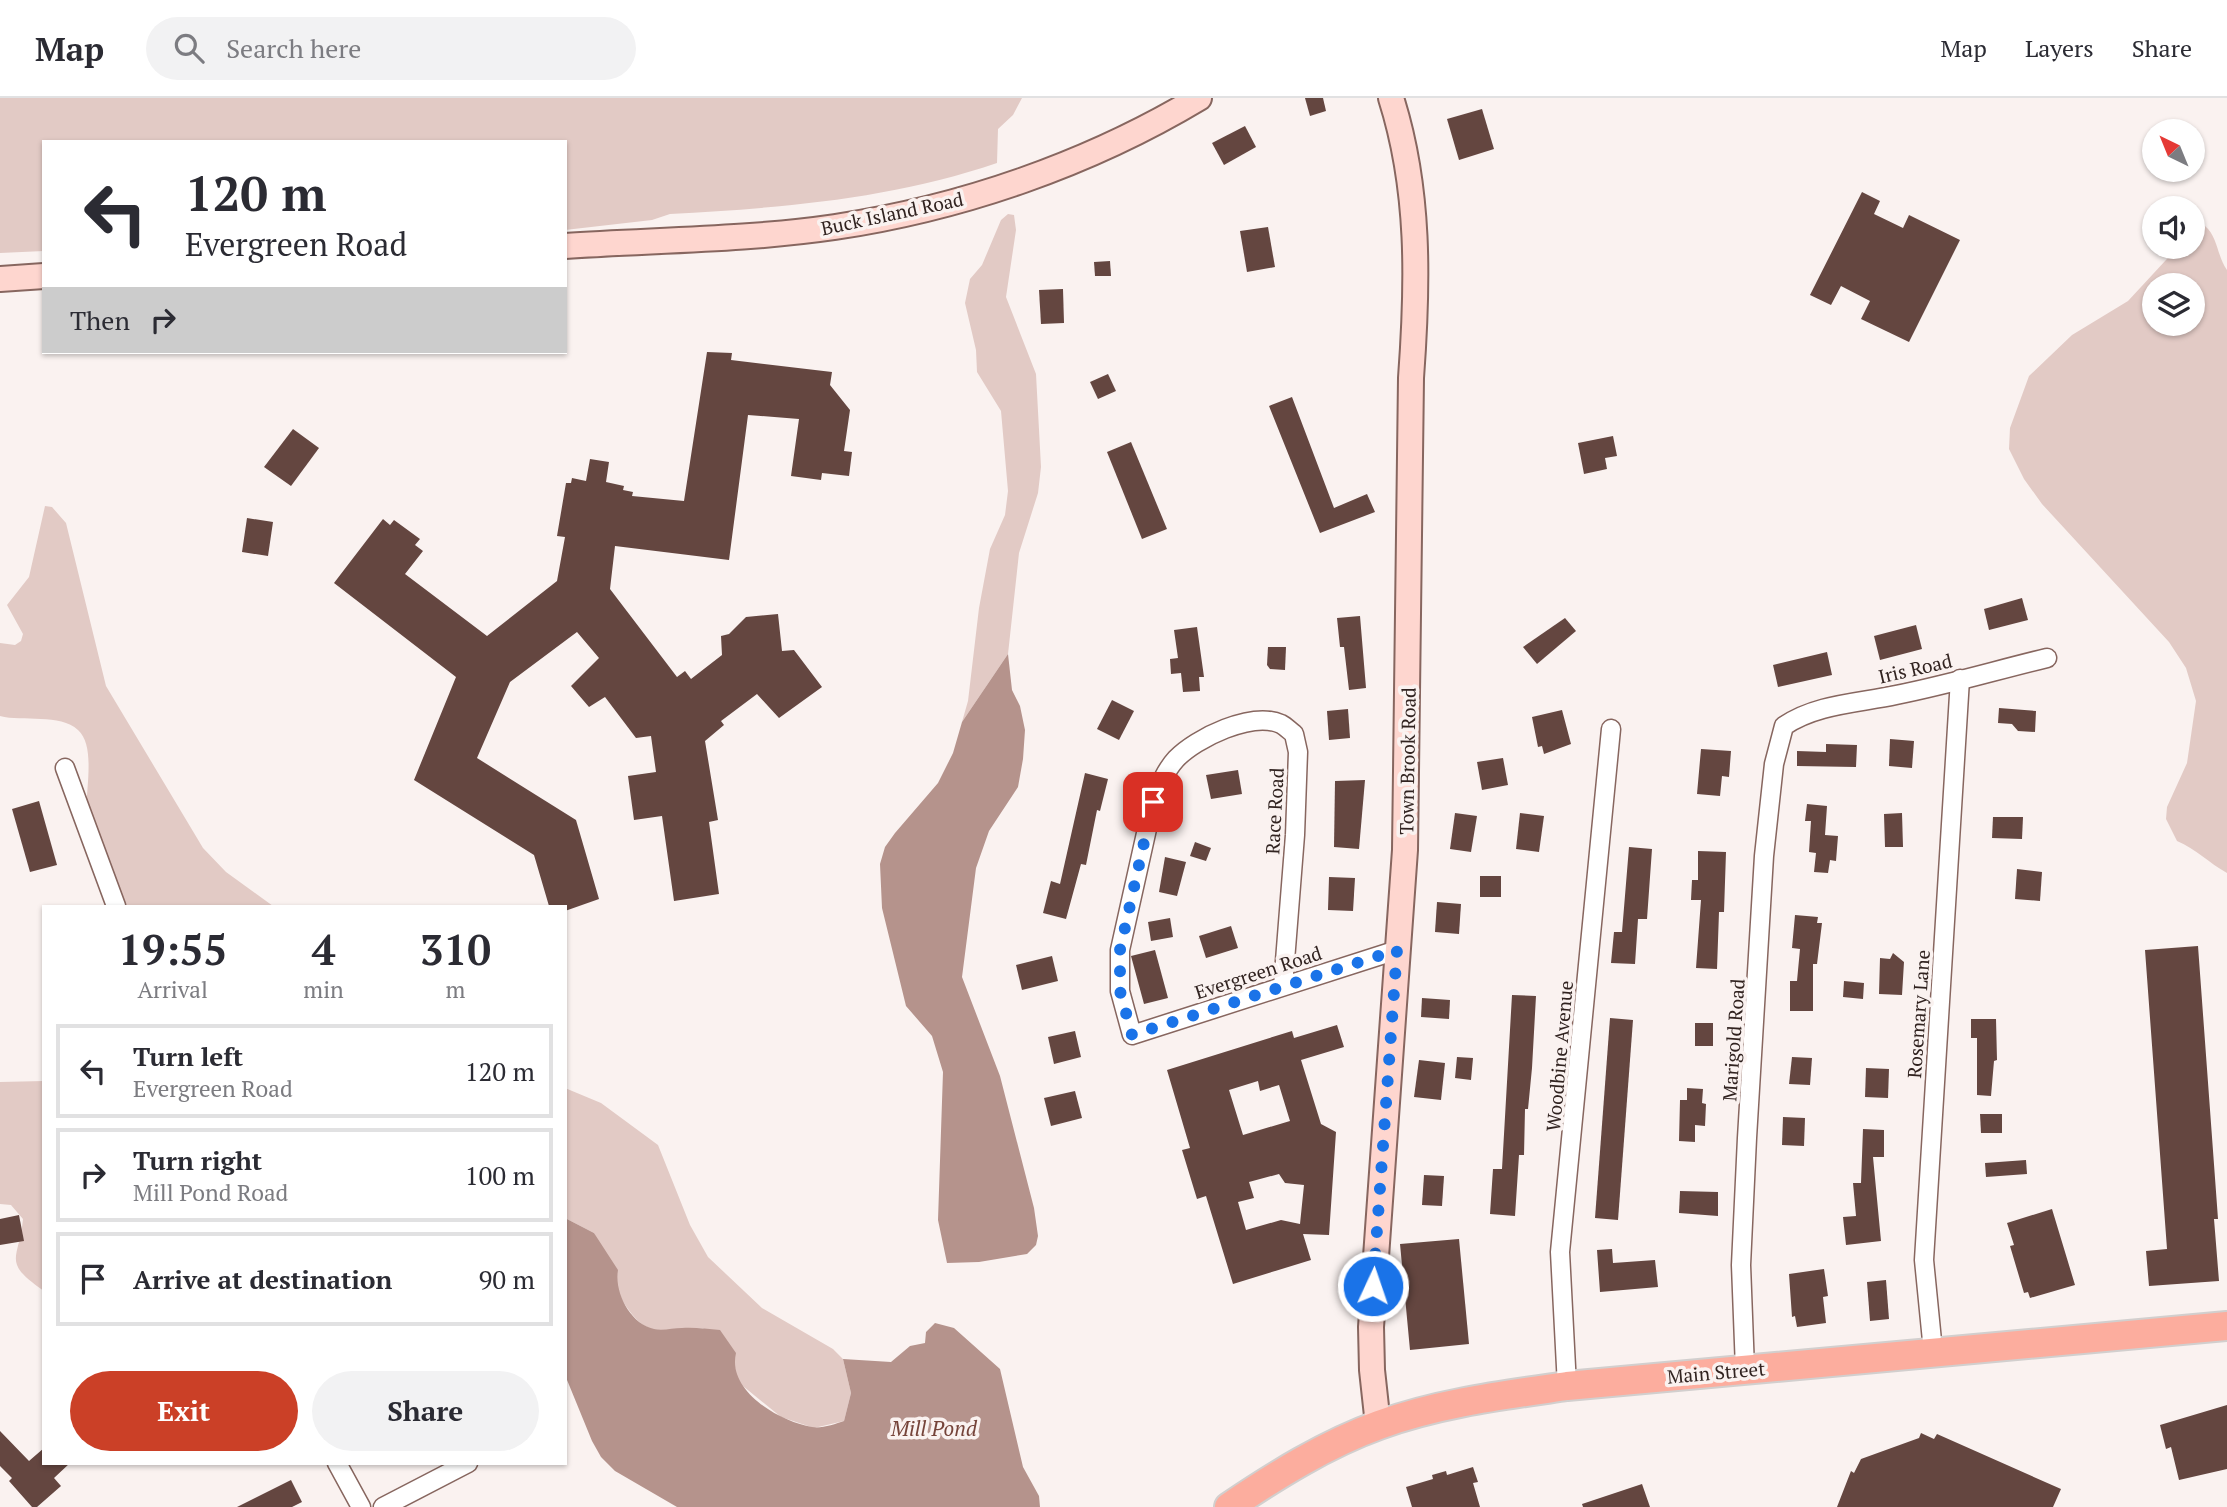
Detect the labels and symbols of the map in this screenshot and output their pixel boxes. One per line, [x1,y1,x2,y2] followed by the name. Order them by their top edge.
[2142,119,2205,182] north arrow
[819,186,966,240] street label: Buck Island Road
[1876,647,1955,689] street label: Iris Road
[1393,687,1421,835] street label: Town Brook Road
[1259,767,1289,855] street label: Race Road
[1123,772,1183,832] pin
[1191,940,1325,1004] street label: Evergreen Road
[1901,949,1935,1079] street label: Rosemary Lane
[1716,977,1750,1102] street label: Marigold Road
[1540,979,1578,1133] street label: Woodbine Avenue
[1336,1249,1410,1323] position arrow
[1666,1355,1766,1389] street label: Main Street
[890,1414,978,1442] water label: Mill Pond

